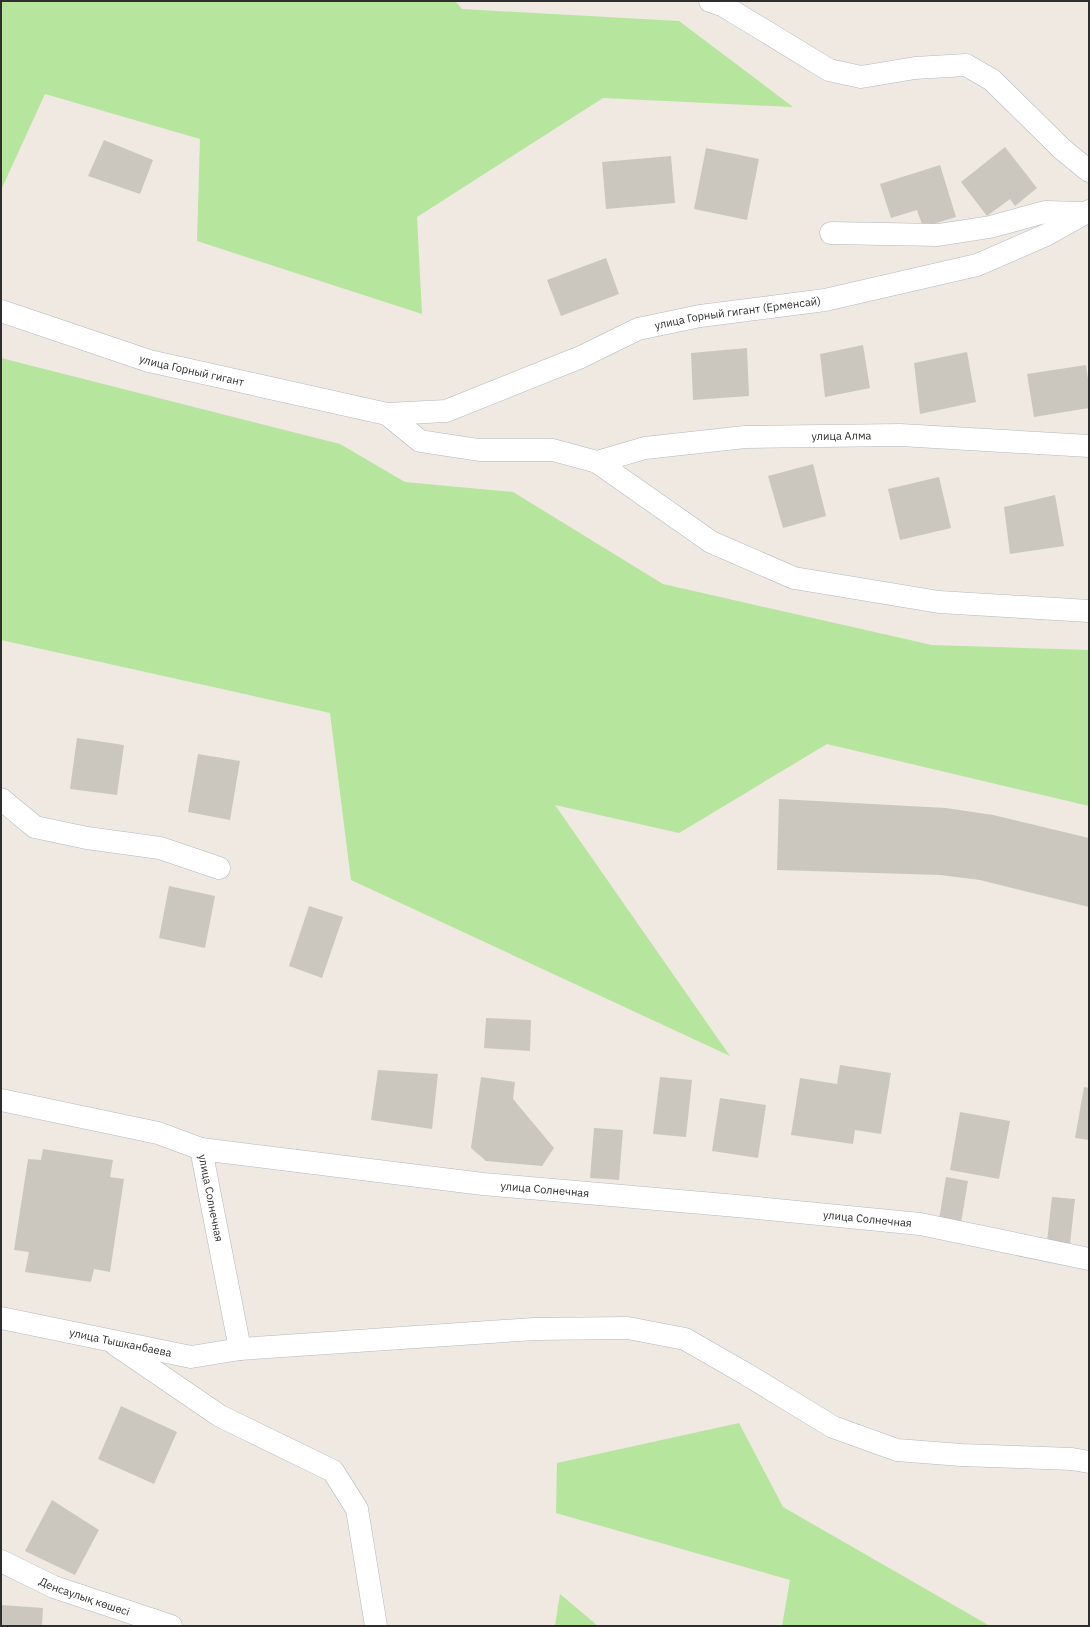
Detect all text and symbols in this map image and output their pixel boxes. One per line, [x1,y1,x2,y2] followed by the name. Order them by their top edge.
[653,294,821,332] street label: улица Горный гигант (Ерменсай)
[138,351,245,389] street label: улица Горный гигант
[811,428,872,443] street label: улица Алма
[196,1153,226,1243] street label: улица Солнечная
[500,1179,590,1200] street label: улица Солнечная
[823,1208,912,1230] street label: улица Солнечная
[68,1325,173,1360] street label: улица Тышканбаева
[37,1574,132,1619] street label: Денсаулық көшесі

